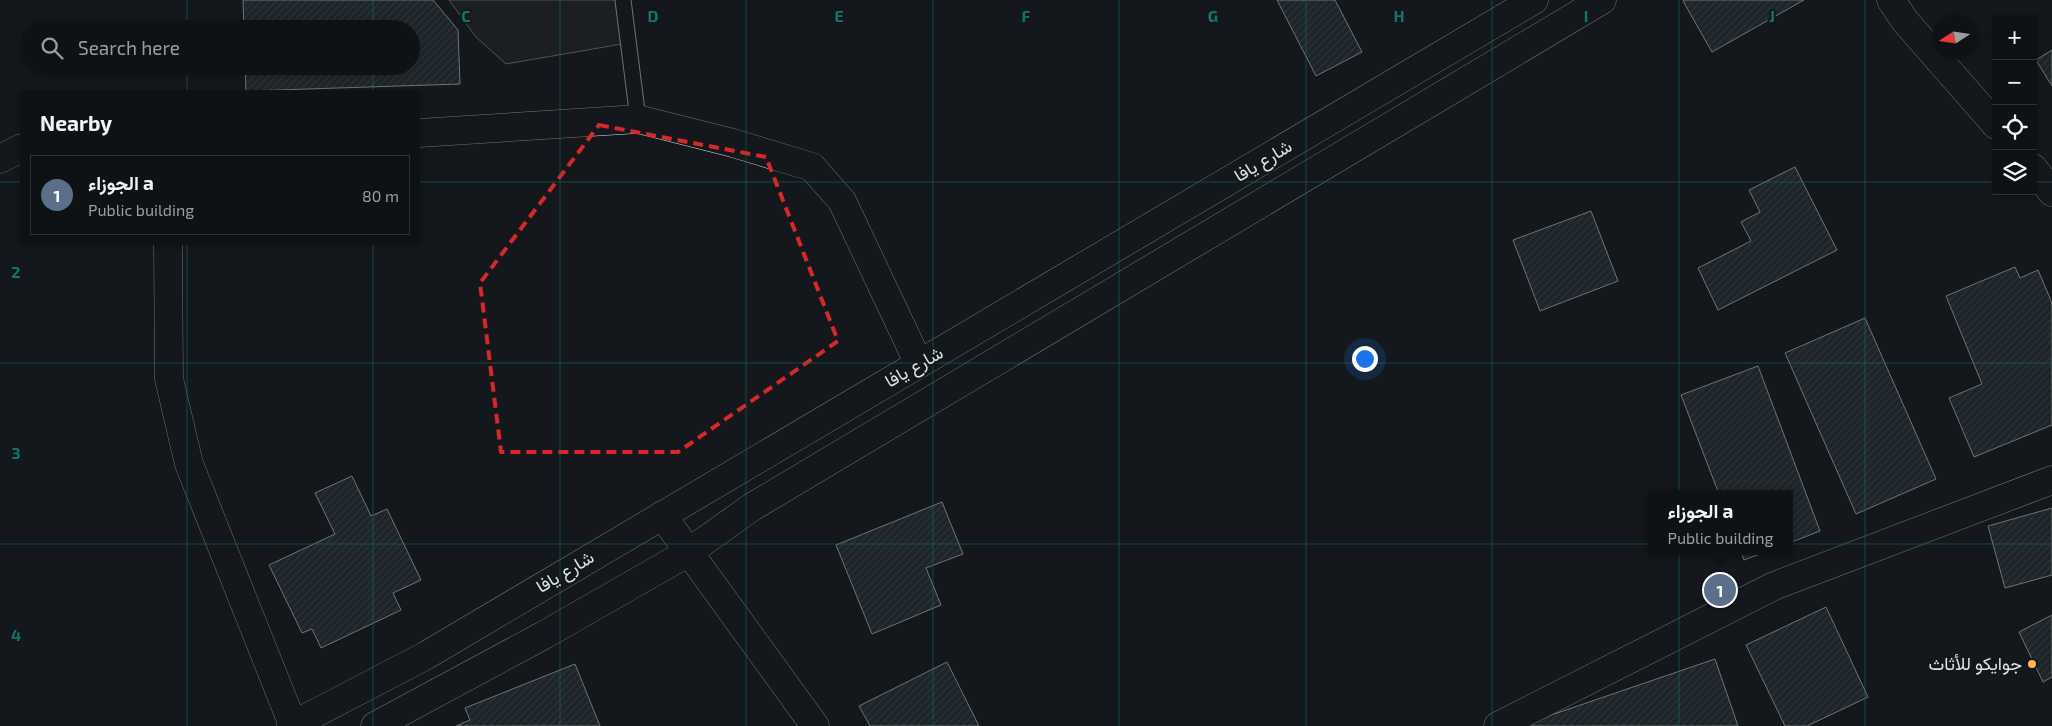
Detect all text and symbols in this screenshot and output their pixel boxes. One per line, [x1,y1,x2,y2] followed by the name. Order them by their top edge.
[461,6,471,25] text: C
[648,6,659,25] text: D
[834,6,844,25] text: E
[1022,6,1031,25] text: F
[1208,6,1218,25] text: G
[1393,6,1405,25] text: H
[1584,6,1588,25] text: I
[1769,6,1775,25] text: J
[1932,15,1977,60] north arrow
[1992,15,2037,195] map controls
[1992,15,2037,60] button: +
[20,20,420,75] search box
[38,34,66,62] icon: search
[78,36,180,59] text: Search here
[1992,60,2037,105] button: −
[1992,105,2037,150] button: locate
[40,110,112,135] text: Nearby
[1230,134,1296,188] street label: شارع يافا
[1992,150,2037,195] button: layers
[88,171,154,194] text: الجوزاء a
[54,186,60,205] text: 1
[362,186,399,205] text: 80 m
[88,200,194,219] text: Public building
[11,262,21,281] text: 2
[881,341,947,393] street label: شارع يافا
[1352,346,1378,372] your location
[11,443,21,462] text: 3
[1648,490,1793,555] popup
[1667,499,1733,522] text: الجوزاء a
[1667,528,1774,547] text: Public building
[532,545,598,599] street label: شارع يافا
[1704,571,1736,609] pin: 1
[11,625,21,644] text: 4
[1928,652,2022,675] place label: جوايكو للأثاث
[2026,658,2038,670] marker: جوايكو للأثاث

